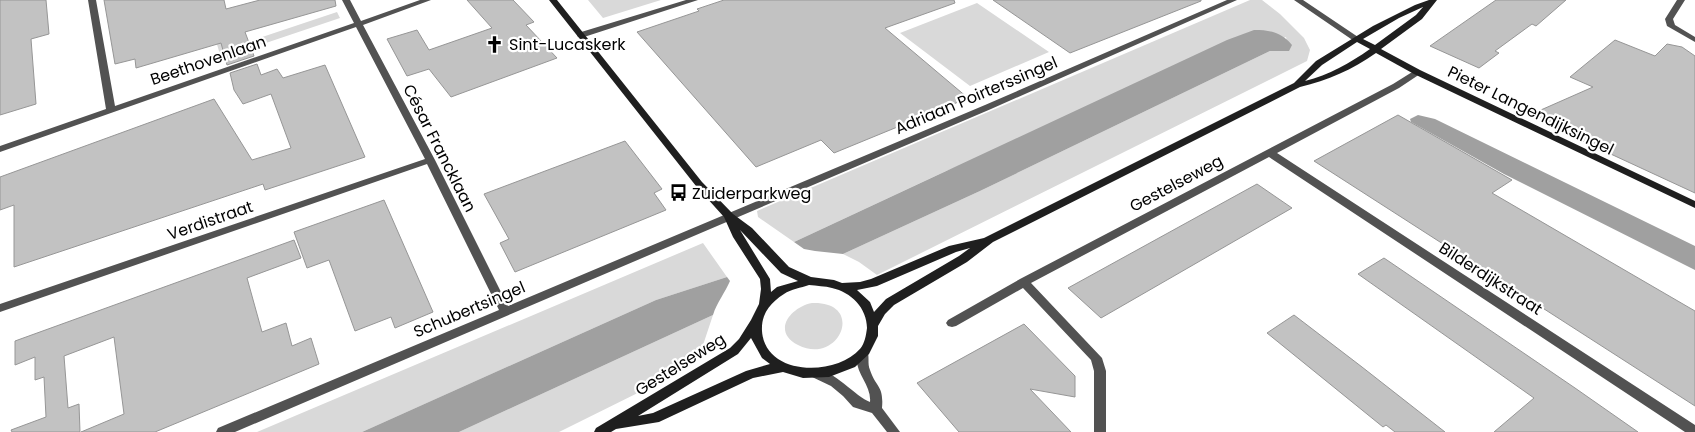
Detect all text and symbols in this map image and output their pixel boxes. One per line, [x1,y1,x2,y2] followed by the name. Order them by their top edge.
[147,30,269,91] street label: Beethovenlaan
[509,33,626,56] place label: Sint-Lucaskerk
[485,34,505,54] church icon: Sint-Lucaskerk
[891,51,1061,140] street label: Adriaan Poirterssingel
[1444,60,1618,161] street label: Pieter Langendijksingel
[397,80,482,216] street label: César Francklaan
[1126,149,1227,218] street label: Gestelseweg
[692,182,811,205] place label: Zuiderparkweg
[668,183,688,203] bus stop icon: Zuiderparkweg
[164,195,256,246] street label: Verdistraat
[1435,236,1547,321] street label: Bilderdijkstraat
[410,276,529,343] street label: Schubertsingel
[631,328,730,401] street label: Gestelseweg

